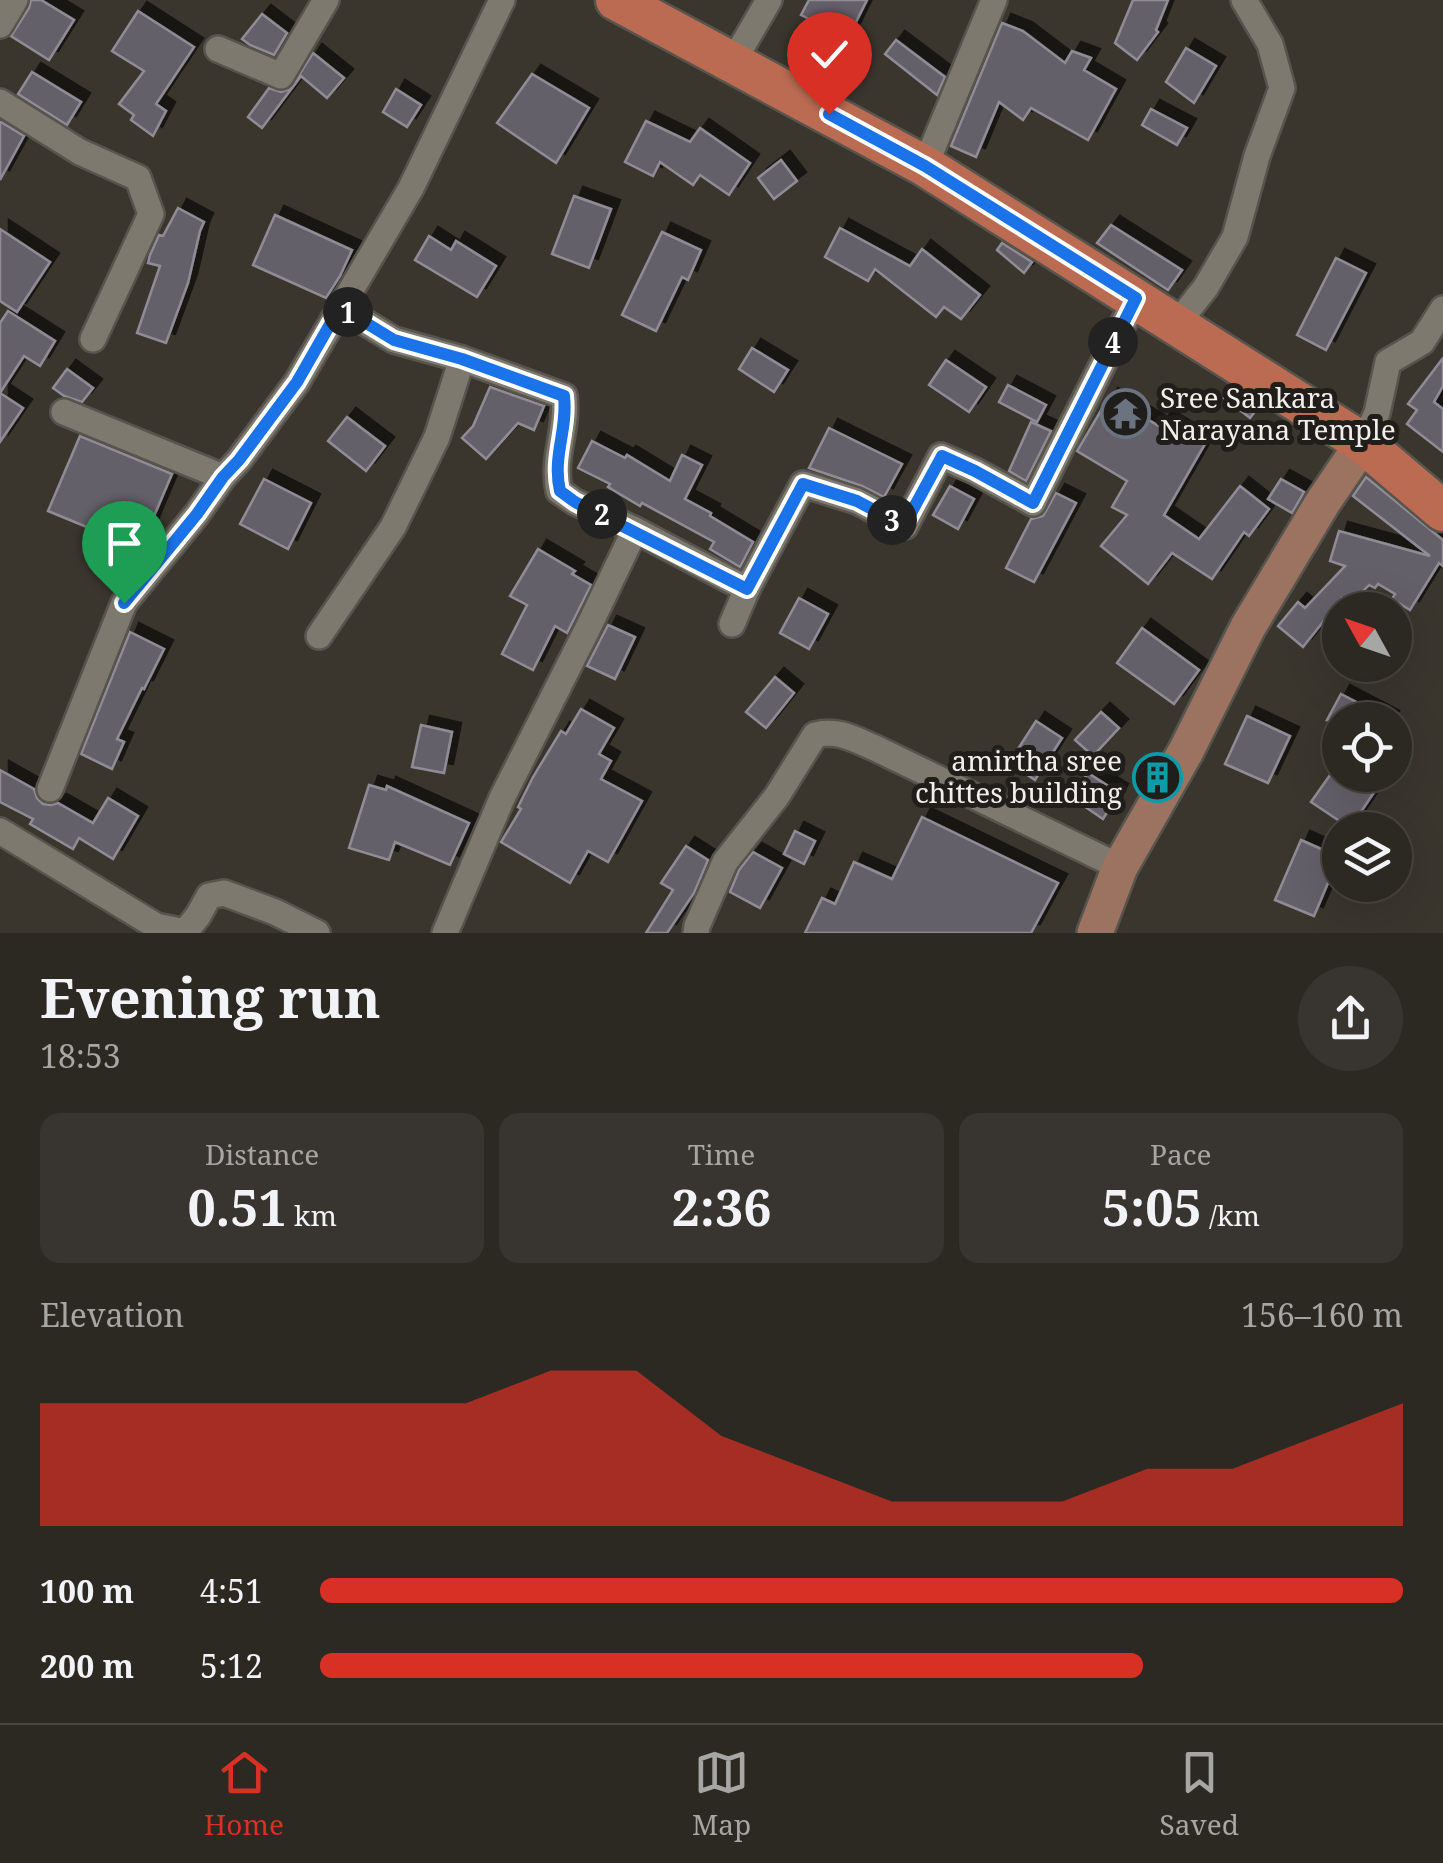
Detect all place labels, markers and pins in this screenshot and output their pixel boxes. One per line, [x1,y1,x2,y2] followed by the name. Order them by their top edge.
[787,12,872,115] pin
[323,287,373,337] pin: 1
[1088,317,1138,367] pin: 4
[1160,378,1396,448] place label: Sree Sankara Narayana Temple
[1099,388,1151,440] temple icon: Sree Sankara Narayana Temple
[577,489,627,539] pin: 2
[867,495,917,545] pin: 3
[82,501,167,604] pin
[915,741,1122,811] place label: amirtha sree chittes building
[1131,751,1183,803] building icon: amirtha sree chittes building

